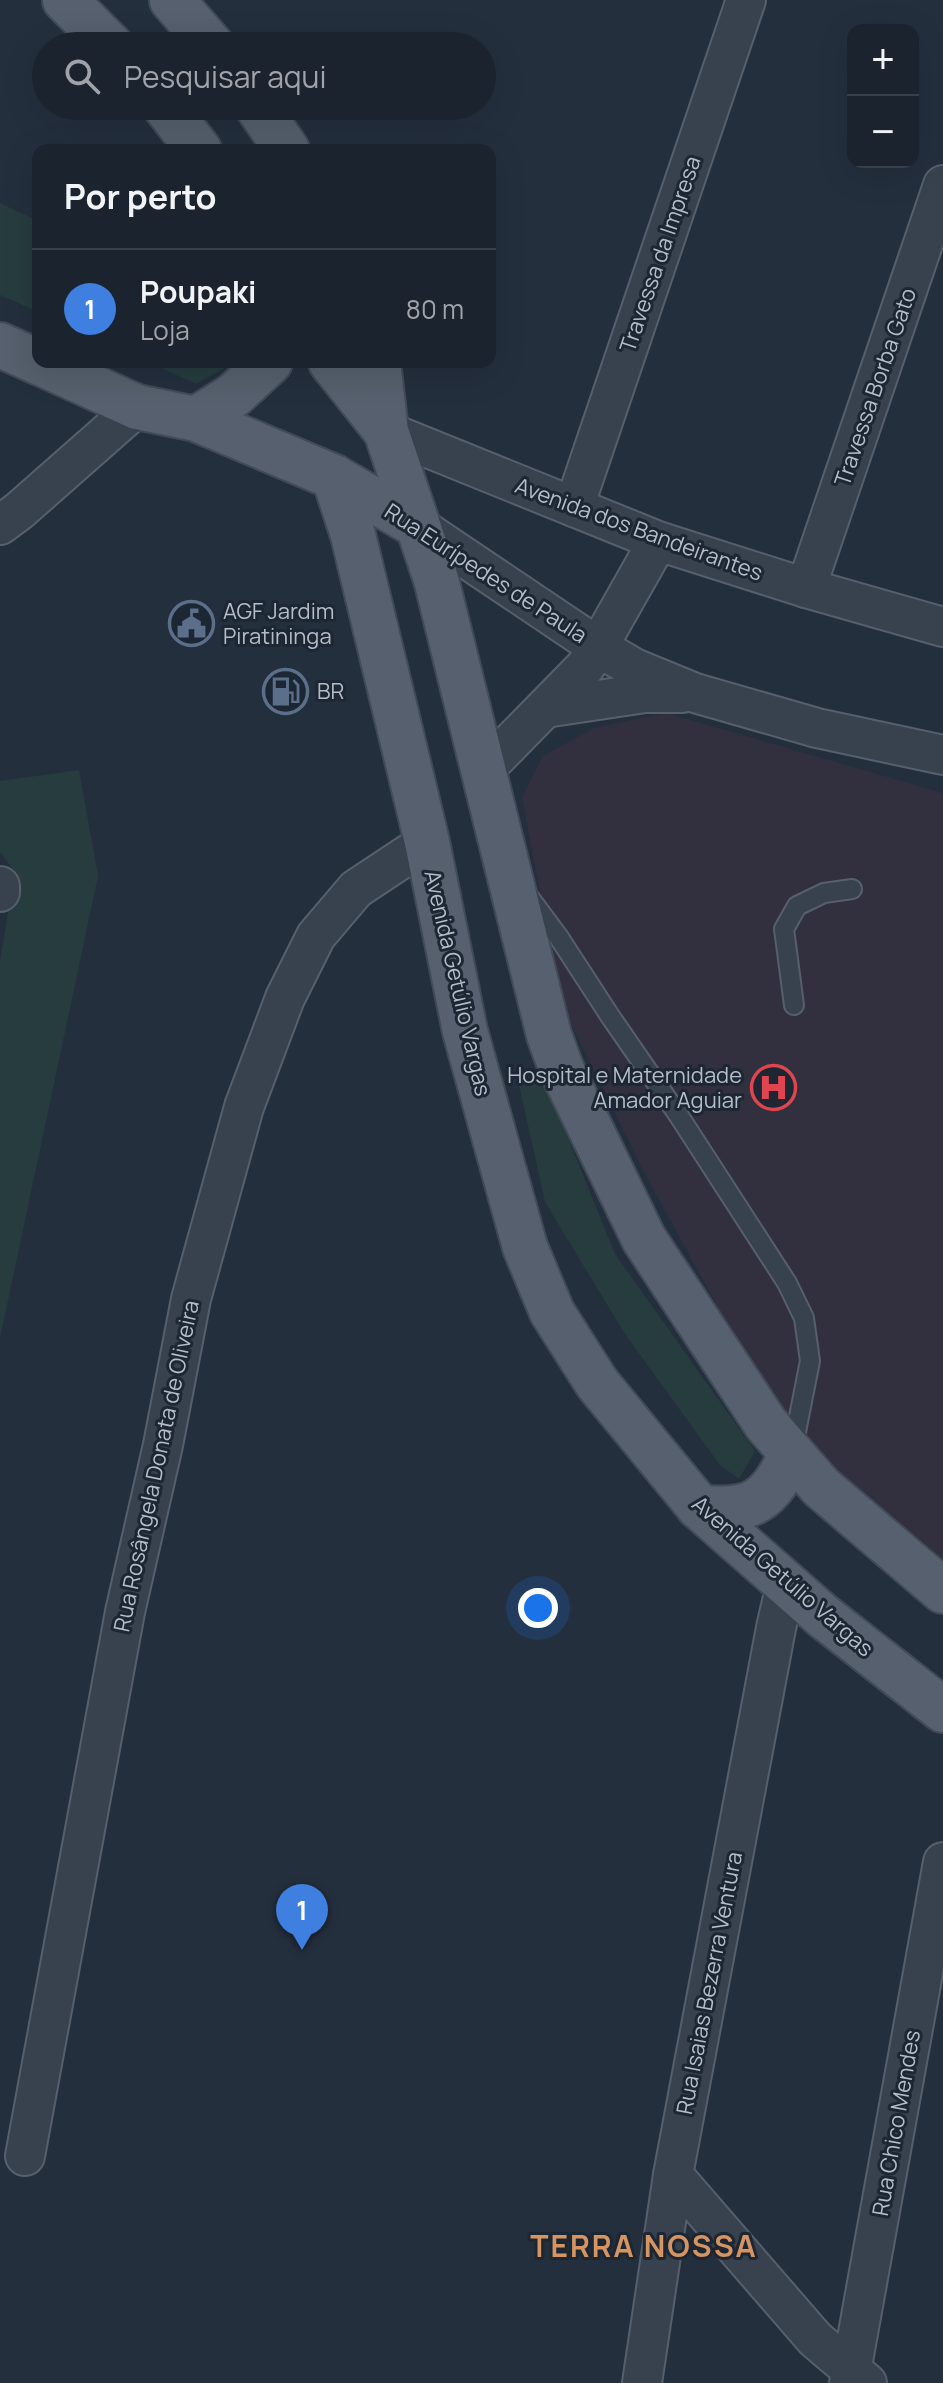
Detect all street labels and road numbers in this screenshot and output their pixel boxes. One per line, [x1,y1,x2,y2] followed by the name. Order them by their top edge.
[612,152,708,356] street label: Travessa da Impresa
[827,284,923,490] street label: Travessa Borba Gato
[511,470,767,588] street label: Avenida dos Bandeirantes
[379,496,593,650] street label: Rua Eurípedes de Paula
[417,867,499,1099] street label: Avenida Getúlio Vargas
[106,1297,206,1635] street label: Rua Rosângela Donata de Oliveira
[686,1489,880,1663] street label: Avenida Getúlio Vargas
[669,1849,749,2117] street label: Rua Isaias Bezerra Ventura
[865,2028,927,2218] street label: Rua Chico Mendes

